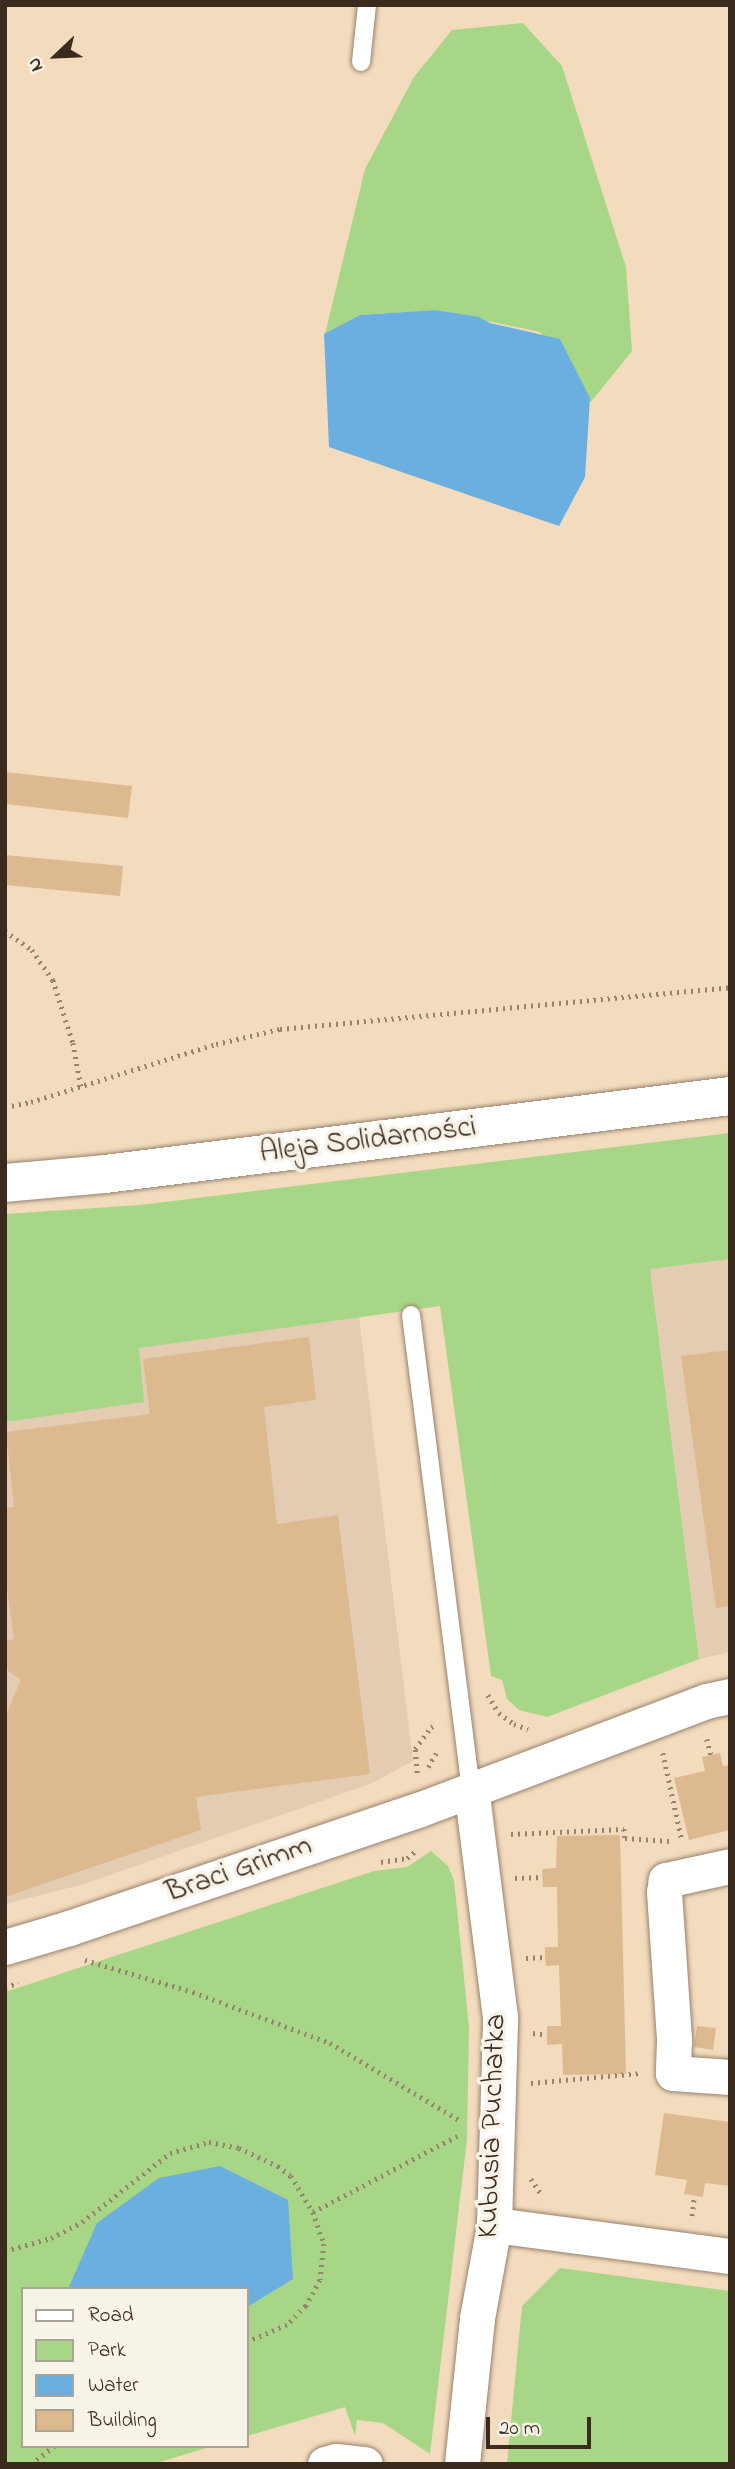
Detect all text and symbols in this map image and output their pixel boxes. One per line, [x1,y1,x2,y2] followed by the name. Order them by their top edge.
[21,21,91,91] north arrow
[21,53,51,76] text: N
[258,1110,478,1172] street label: Aleja Solidarności
[161,1828,317,1912] street label: Braci Grimm
[471,2013,515,2239] street label: Kubusia Puchatka
[21,2287,248,2448] legend
[88,2301,134,2331] text: Road
[88,2336,126,2366] text: Park
[88,2371,139,2401] text: Water
[490,2402,595,2446] scale bar
[88,2406,157,2436] text: Building
[499,2414,540,2444] text: 20 m

